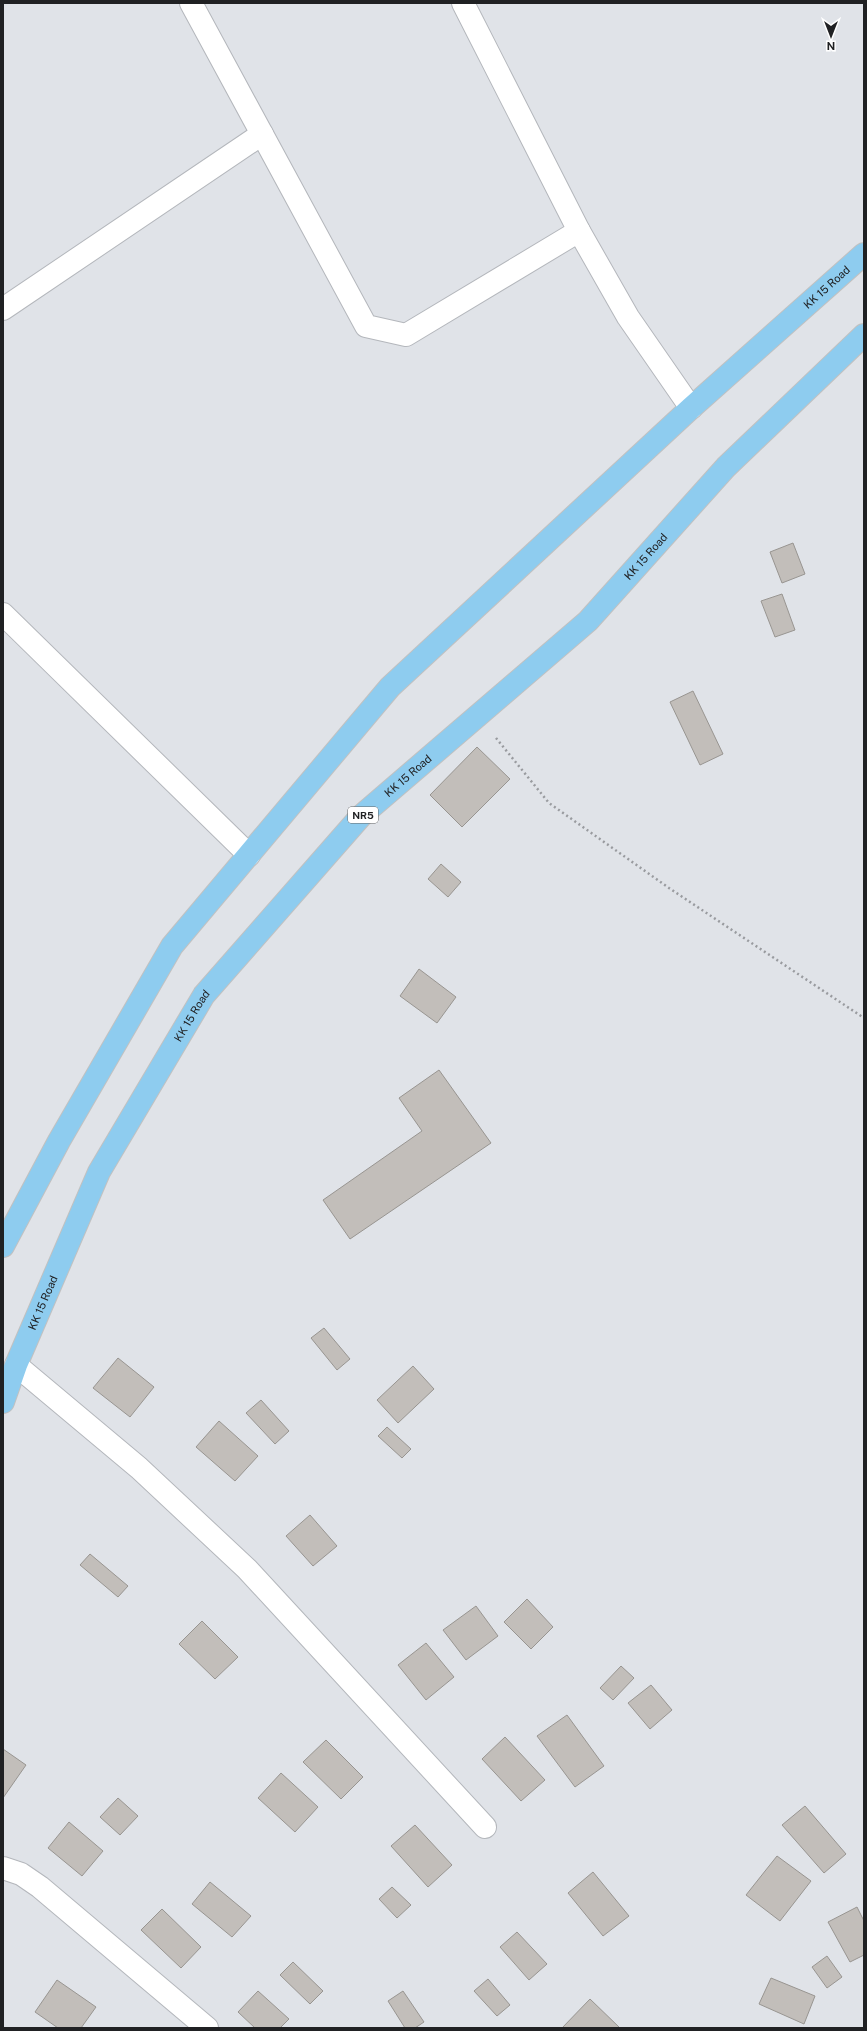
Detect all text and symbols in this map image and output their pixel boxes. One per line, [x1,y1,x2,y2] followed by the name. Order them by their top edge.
[811,16,851,56] north arrow
[827,40,835,52] text: N
[801,263,852,311] street label: KK 15 Road
[622,531,670,582] street label: KK 15 Road
[382,752,434,799] street label: KK 15 Road
[348,807,378,823] road number: NR5
[172,987,212,1044] street label: KK 15 Road
[26,1274,60,1332] street label: KK 15 Road

